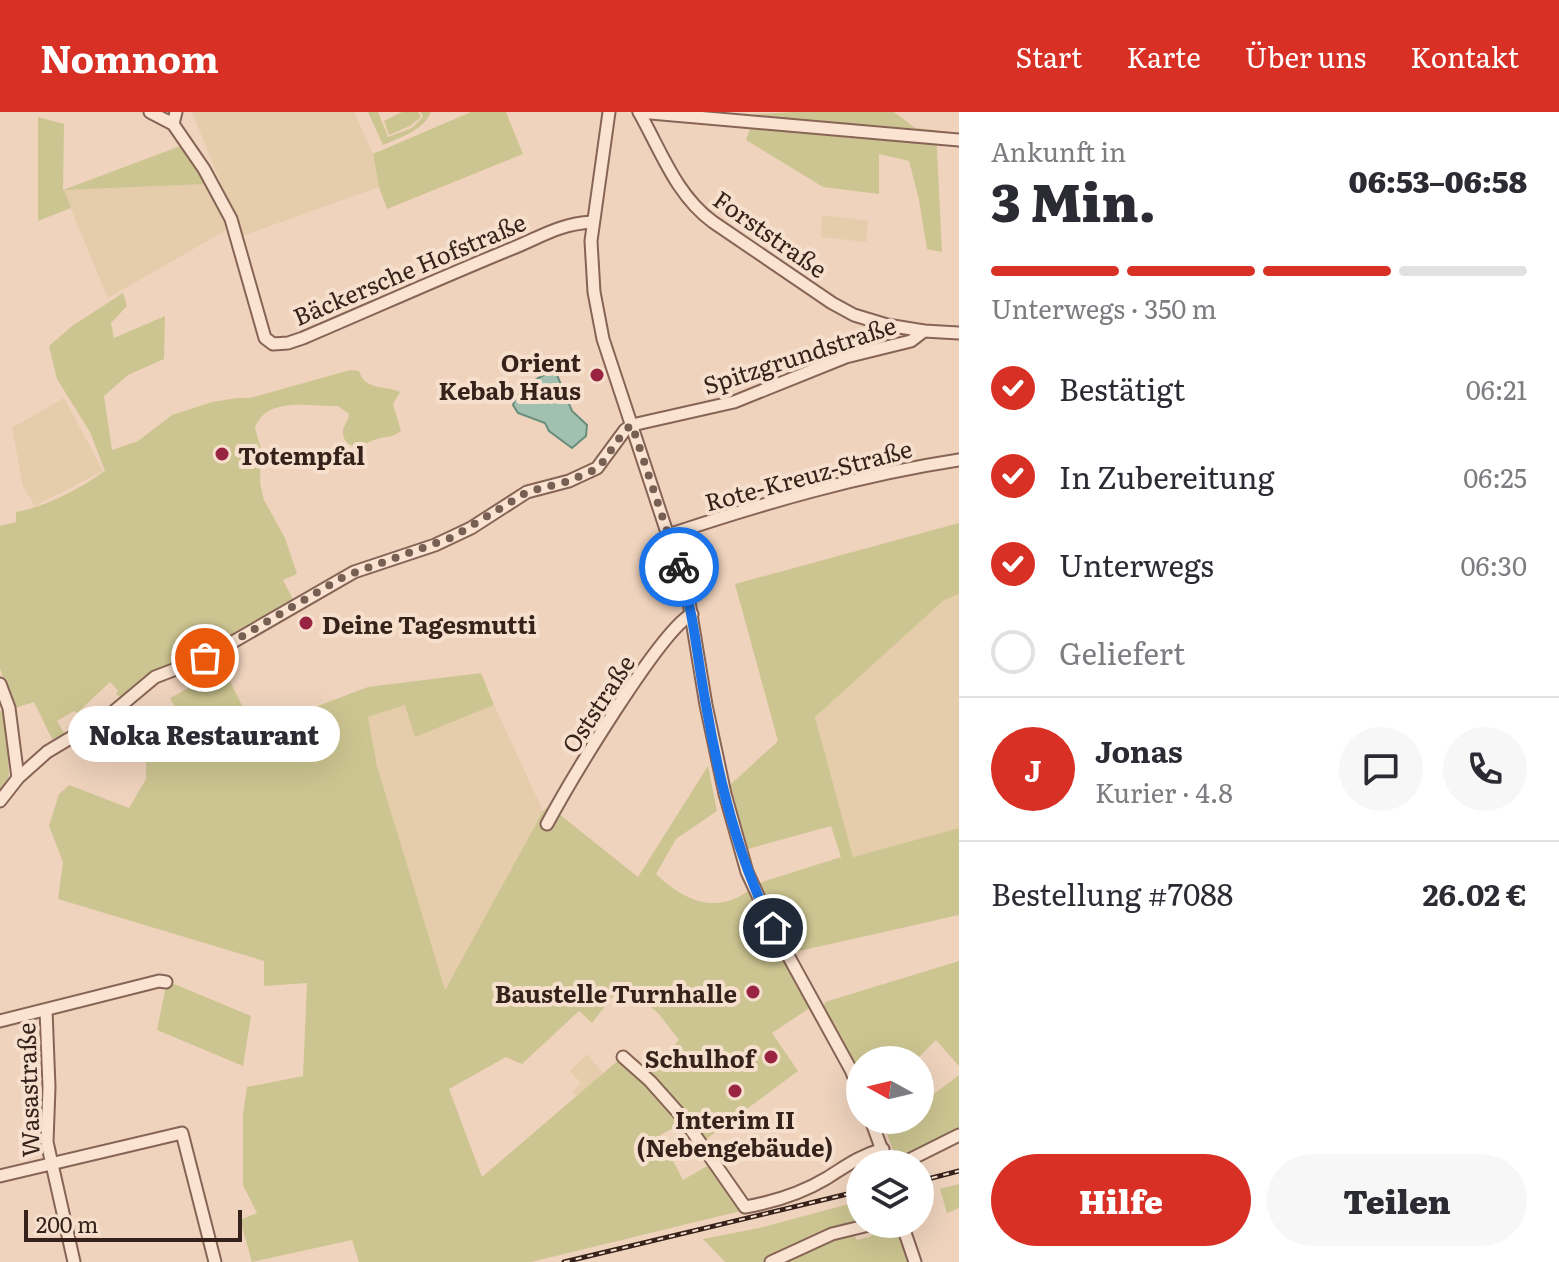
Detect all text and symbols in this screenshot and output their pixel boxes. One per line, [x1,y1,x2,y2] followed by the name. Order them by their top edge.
[40,28,219,85] text: Nomnom
[1016,35,1082,77] text: Start
[1126,35,1201,77] text: Karte
[1245,35,1366,77] text: Über uns
[1410,35,1519,77] text: Kontakt
[991,131,1126,170] text: Ankunft in
[1349,158,1527,202] text: 06:53–06:58
[991,161,1156,238] text: 3 Min.
[707,181,835,285] street label: Forststraße
[287,203,531,333] street label: Bäckersche Hofstraße
[991,288,1217,327] text: Unterwegs · 350 m
[698,306,900,402] street label: Spitzgrundstraße
[438,344,581,407] place label: Orient Kebab Haus
[588,366,606,384] marker: Orient Kebab Haus
[991,366,1035,410] icon: check
[1059,366,1185,410] text: Bestätigt
[1466,369,1527,408] text: 06:21
[700,429,916,519] street label: Rote-Kreuz-Straße
[238,437,365,472] place label: Totempfal
[213,445,231,463] marker: Totempfal
[991,454,1035,498] icon: check
[1059,454,1274,498] text: In Zubereitung
[1463,457,1527,496] text: 06:25
[639,527,719,607] courier
[991,542,1035,586] icon: check
[1059,542,1214,586] text: Unterwegs
[657,545,701,589] icon: bike
[1460,545,1527,584] text: 06:30
[322,606,537,641] place label: Deine Tagesmutti
[297,614,315,632] marker: Deine Tagesmutti
[171,624,239,692] pin
[1059,630,1185,674] text: Geliefert
[183,636,227,680] icon: bag
[552,647,642,759] street label: Oststraße
[69,706,341,762] callout: Noka Restaurant
[89,714,319,753] text: Noka Restaurant
[1339,727,1423,811] button: chat
[1443,727,1527,811] button: phone
[1095,728,1183,772] text: Jonas
[1024,747,1042,791] text: J
[1095,772,1233,811] text: Kurier · 4.8
[991,871,1233,915] text: Bestellung #7088
[1422,871,1527,915] text: 26.02 €
[739,894,807,962] pin
[751,906,795,950] icon: home
[495,975,737,1010] place label: Baustelle Turnhalle
[744,983,762,1001] marker: Baustelle Turnhalle
[7,1022,47,1158] street label: Wasastraße
[645,1040,758,1075] place label: Schulhof
[846,1046,934,1134] north arrow
[846,1046,934,1238] map controls
[762,1048,780,1066] marker: Schulhof
[726,1082,744,1100] marker: Interim II (Nebengebäude)
[637,1101,833,1164] place label: Interim II (Nebengebäude)
[846,1150,934,1238] button: layers
[991,1154,1251,1246] button: Hilfe
[1267,1154,1527,1246] button: Teilen
[24,1206,242,1242] scale bar
[36,1207,98,1240] text: 200 m

